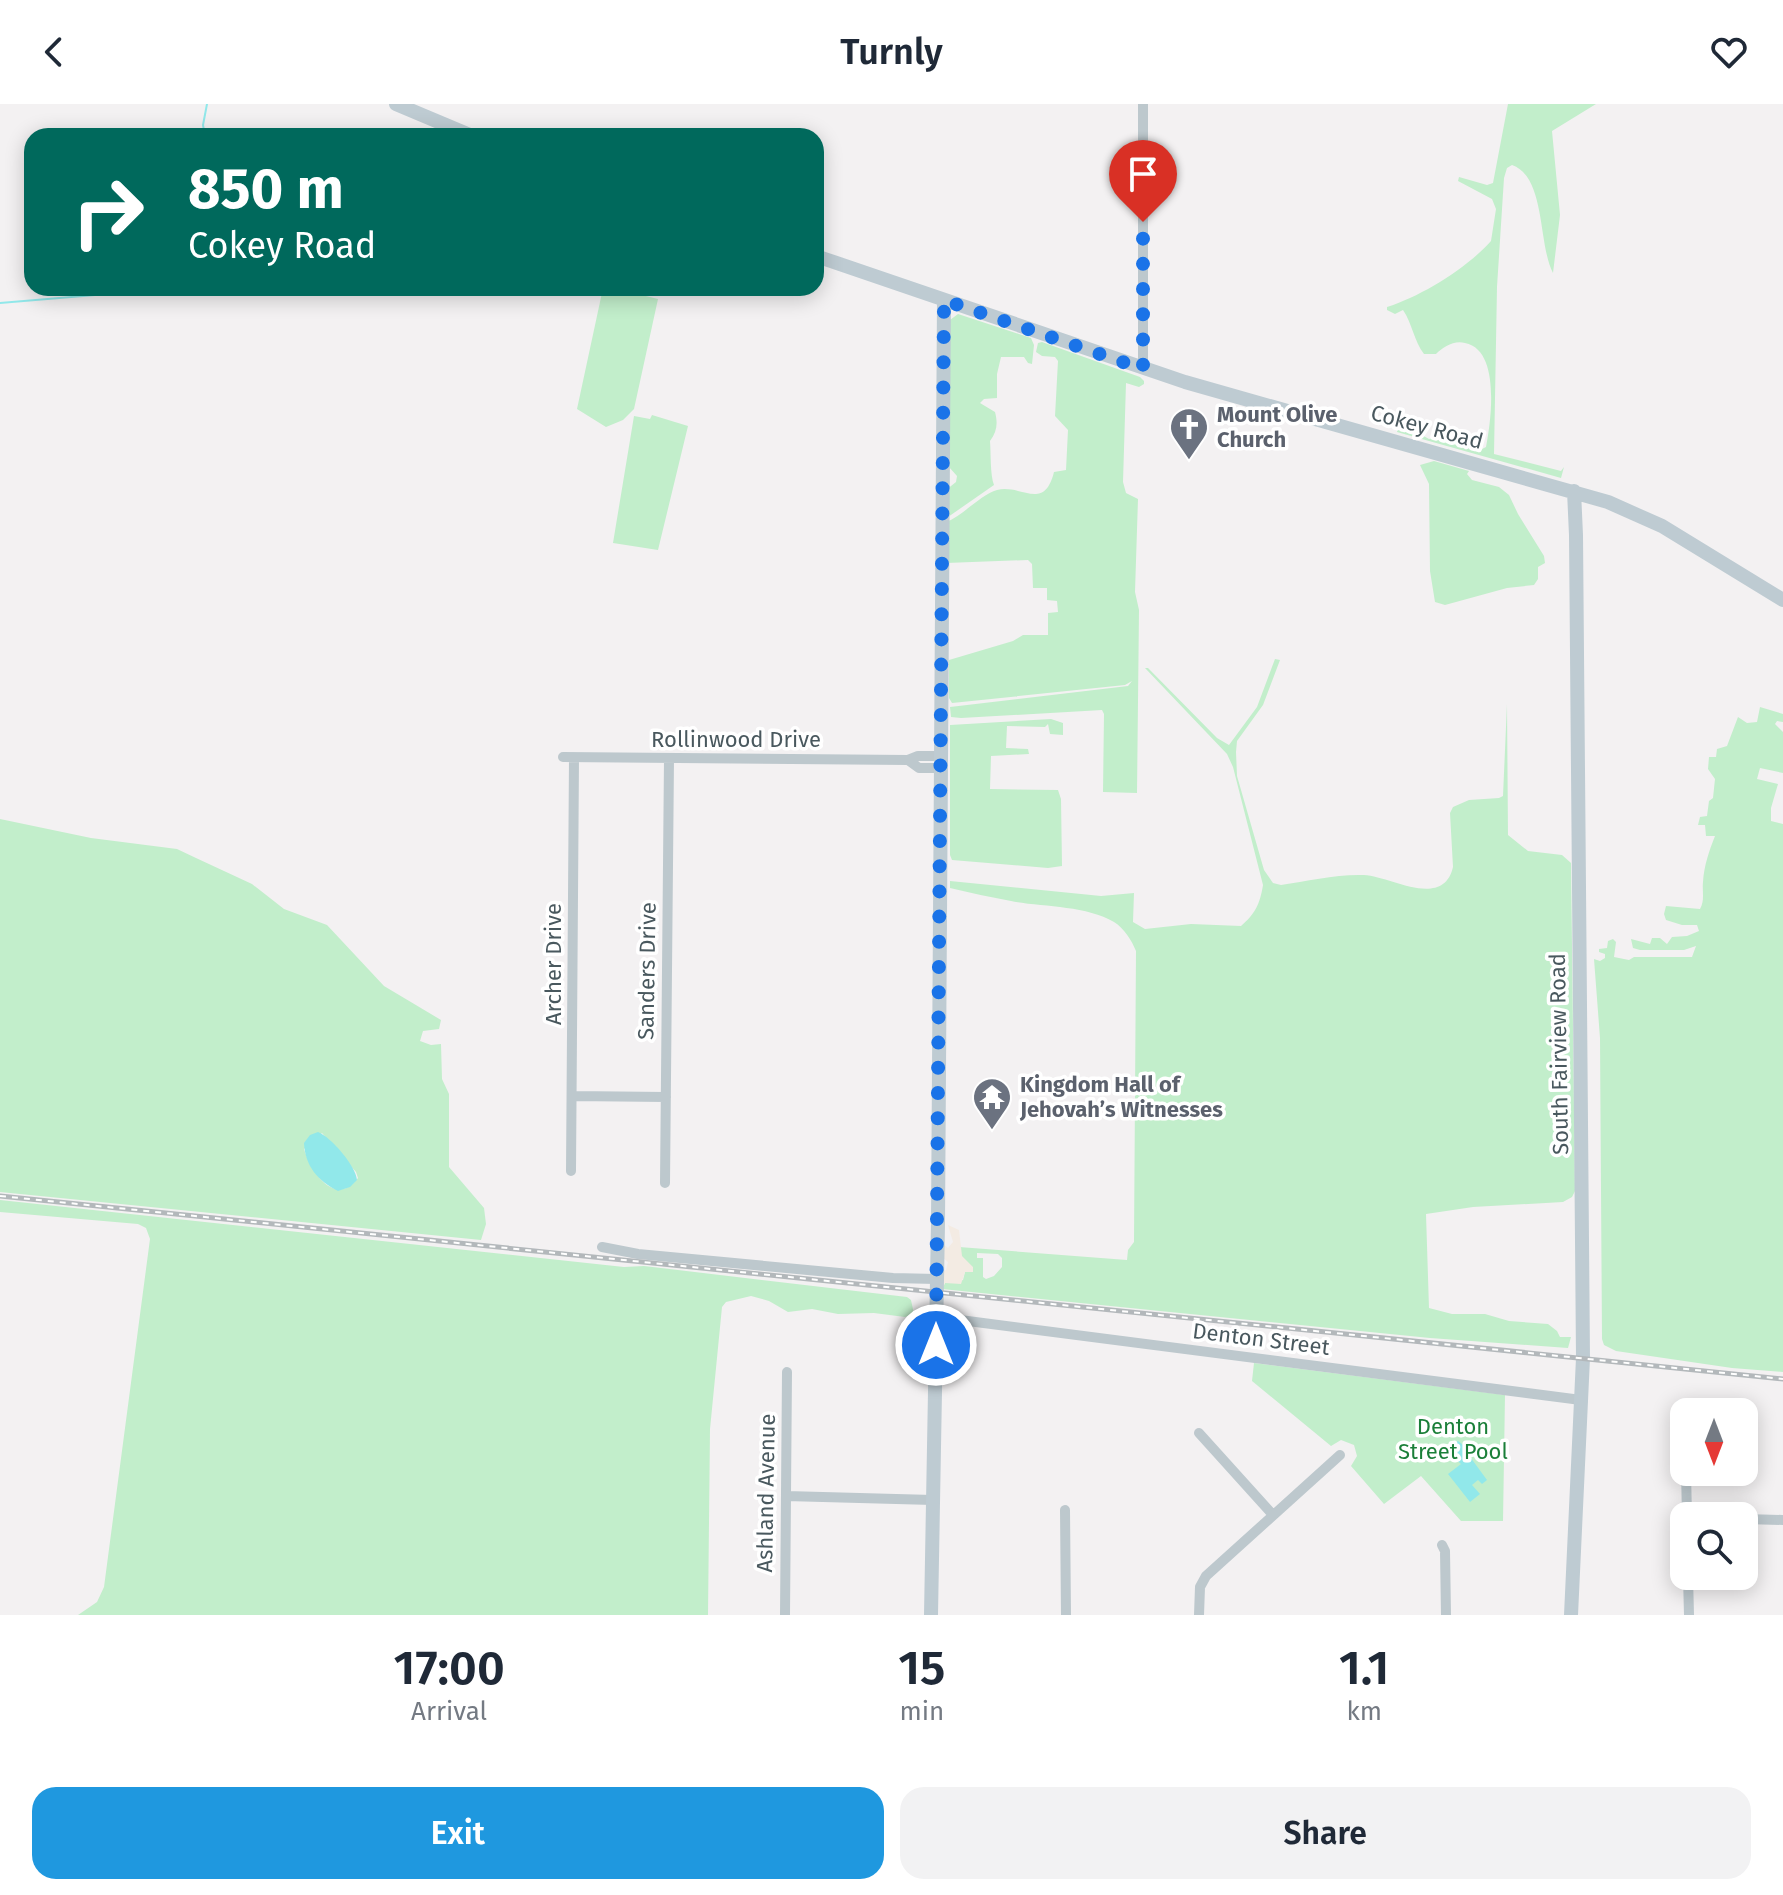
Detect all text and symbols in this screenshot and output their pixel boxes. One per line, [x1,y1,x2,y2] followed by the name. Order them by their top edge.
[32,30,76,74] icon: back
[840,30,943,74] text: Turnly
[1707,30,1751,74] icon: heart
[1109,140,1177,222] pin
[1121,152,1165,196] icon: arrive
[188,156,344,223] text: 850 m
[56,160,160,264] icon: right
[188,224,376,268] text: Cokey Road
[1368,399,1486,455] street label: Cokey Road
[1217,401,1337,453] place label: Mount Olive Church
[1168,406,1210,461] church icon: Mount Olive Church
[651,726,821,753] street label: Rollinwood Drive
[632,902,662,1040] street label: Sanders Drive
[540,903,567,1025] street label: Archer Drive
[1544,953,1574,1155] street label: South Fairview Road
[1019,1071,1223,1123] place label: Kingdom Hall of Jehovah’s Witnesses
[971,1076,1013,1131] temple icon: Kingdom Hall of Jehovah’s Witnesses
[894,1303,978,1387] position arrow
[1191,1317,1331,1361] street label: Denton Street
[1670,1398,1758,1486] north arrow
[1670,1398,1758,1590] map controls
[751,1413,781,1573] street label: Ashland Avenue
[1398,1413,1508,1465] park label: Denton Street Pool
[1670,1502,1758,1590] button: search
[394,1639,505,1697] text: 17:00
[898,1639,945,1697] text: 15
[1339,1639,1389,1697] text: 1.1
[411,1696,487,1727] text: Arrival
[899,1696,944,1727] text: min
[1346,1696,1382,1727] text: km
[32,1787,884,1879] button: Exit
[900,1787,1751,1879] button: Share

